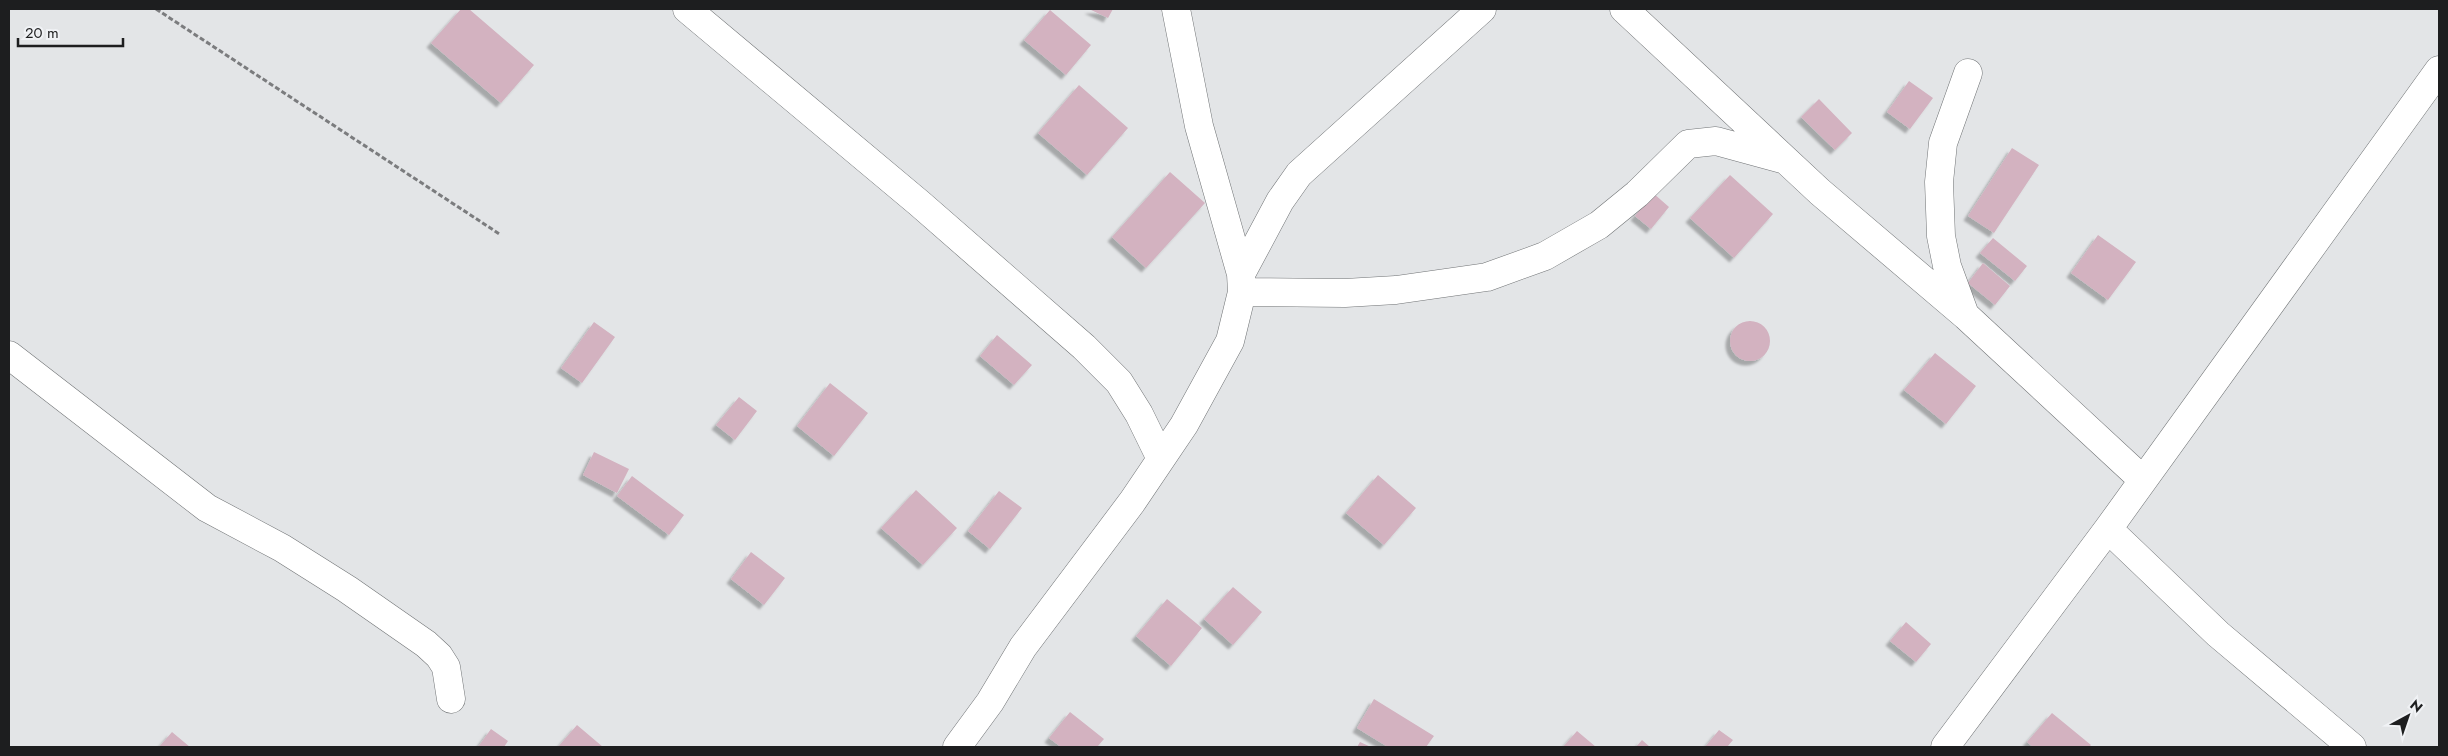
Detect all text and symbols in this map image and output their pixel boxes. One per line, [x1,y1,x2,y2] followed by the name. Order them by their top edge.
[18,15,122,47] scale bar
[25,22,59,44] text: 20 m
[2383,691,2433,741] north arrow
[2406,695,2427,717] text: N

